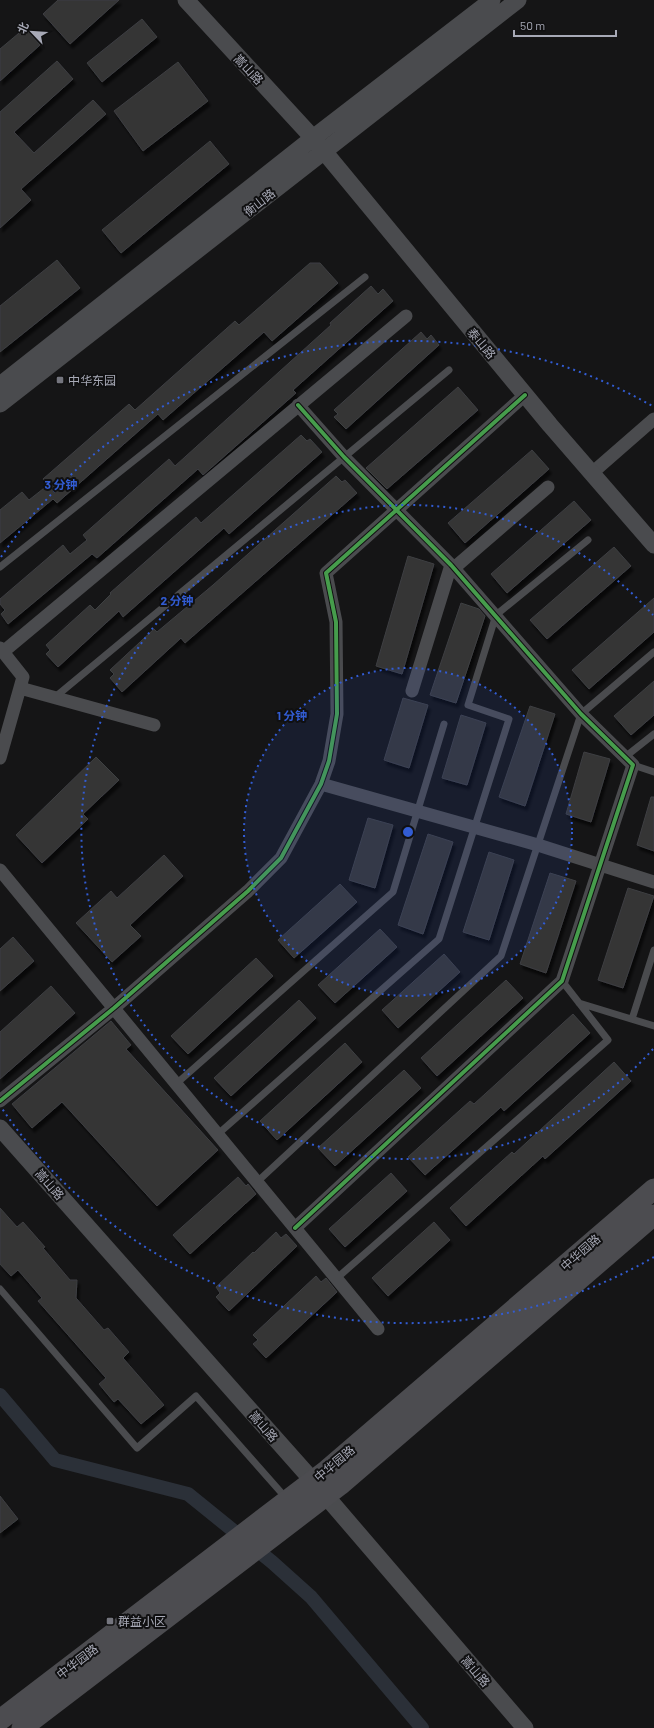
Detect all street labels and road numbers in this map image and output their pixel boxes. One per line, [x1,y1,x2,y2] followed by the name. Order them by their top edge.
[232,51,266,87] street label: 嵩山路
[241,185,277,219] street label: 衡山路
[465,325,499,361] street label: 泰山路
[33,1166,67,1202] street label: 嵩山路
[557,1231,603,1273] street label: 中华园路
[247,1408,281,1444] street label: 嵩山路
[311,1442,357,1484] street label: 中华园路
[54,1641,100,1681] street label: 中华园路
[459,1653,493,1689] street label: 嵩山路

